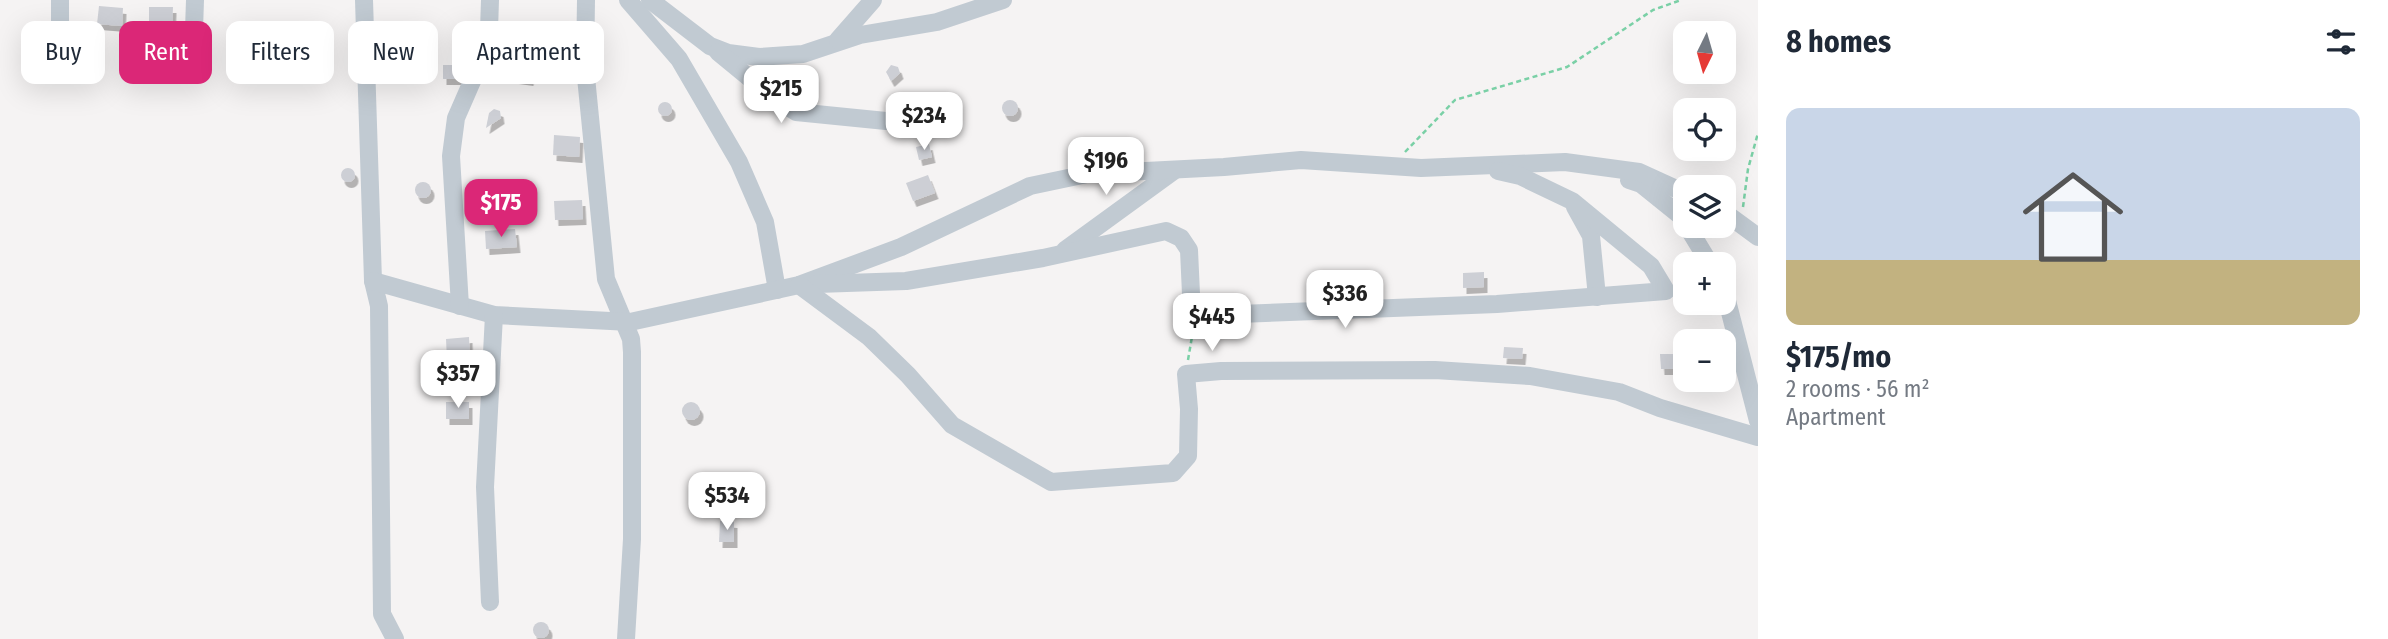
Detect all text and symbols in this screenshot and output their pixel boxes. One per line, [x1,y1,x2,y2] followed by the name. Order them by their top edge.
[21,21,105,84] chip: Buy
[119,21,212,84] chip: Rent
[226,21,334,84] chip: Filters
[348,21,438,84] chip: New
[452,21,604,84] chip: Apartment
[1673,21,1736,84] north arrow
[1673,21,1736,392] map controls
[2322,23,2360,61] icon: filters
[1786,24,1891,60] text: 8 homes
[740,66,822,125] pin: $215
[760,74,802,102] text: $215
[883,92,965,152] pin: $234
[1673,98,1736,161] button: locate
[902,101,946,129] text: $234
[1065,138,1147,197] pin: $196
[1084,146,1128,174] text: $196
[2010,154,2136,280] icon: home
[1673,175,1736,238] button: layers
[460,180,542,239] pin: $175
[480,188,522,216] text: $175
[1673,252,1736,315] button: +
[1304,270,1386,330] pin: $336
[1322,279,1368,307] text: $336
[1171,294,1253,353] pin: $445
[1189,302,1235,330] text: $445
[1673,329,1736,392] button: −
[1786,339,1891,375] text: $175/mo
[417,350,499,410] pin: $357
[437,359,479,387] text: $357
[1786,375,1930,403] text: 2 rooms · 56 m²
[1786,403,1886,431] text: Apartment
[686,472,768,532] pin: $534
[704,481,750,509] text: $534

